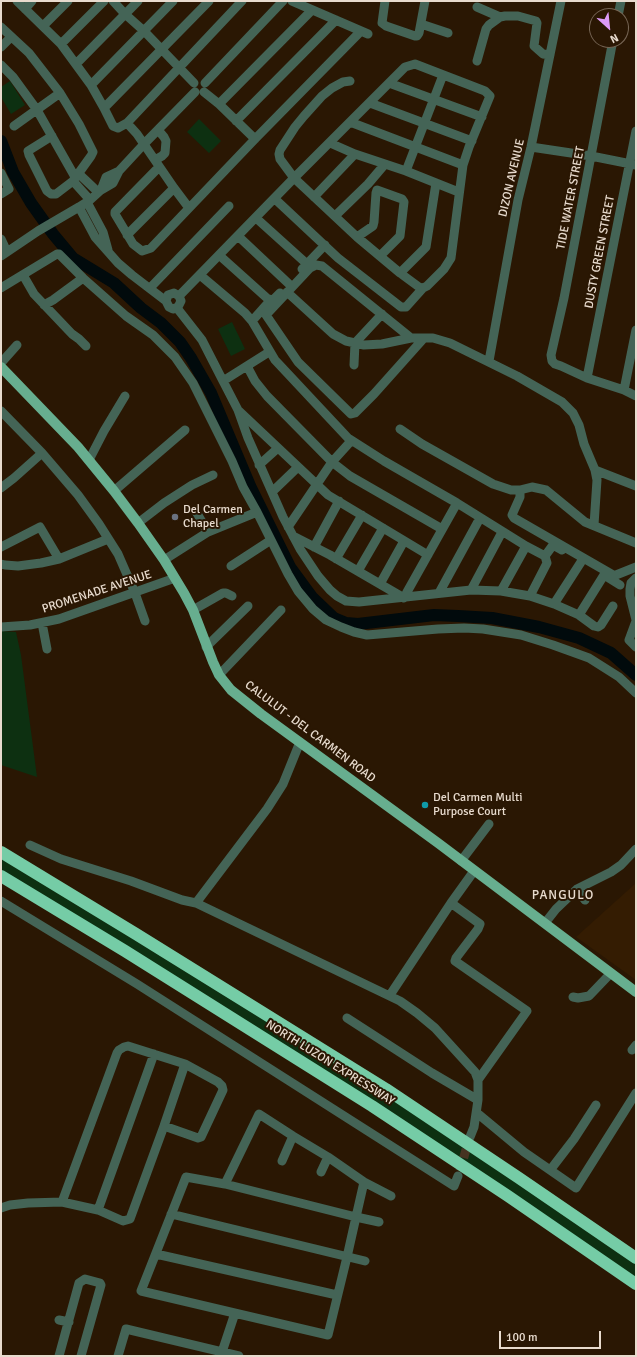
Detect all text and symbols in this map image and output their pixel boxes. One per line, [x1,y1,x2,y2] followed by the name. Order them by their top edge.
[589,8,629,48] north arrow
[608,31,621,46] text: N
[496,137,528,219] street label: DIZON AVENUE
[554,145,588,251] street label: TIDE WATER STREET
[582,194,618,310] street label: DUSTY GREEN STREET
[183,503,243,531] place label: Del Carmen Chapel
[170,512,180,522] marker: Del Carmen Chapel
[40,567,154,617] street label: PROMENADE AVENUE
[242,678,378,786] street label: CALULUT - DEL CARMEN ROAD
[433,791,522,819] place label: Del Carmen Multi Purpose Court
[420,800,430,810] marker: Del Carmen Multi Purpose Court
[532,888,594,904] district label: PANGULO
[263,1017,397,1109] street label: NORTH LUZON EXPRESSWAY
[501,1323,603,1349] scale bar
[506,1330,538,1345] text: 100 m

